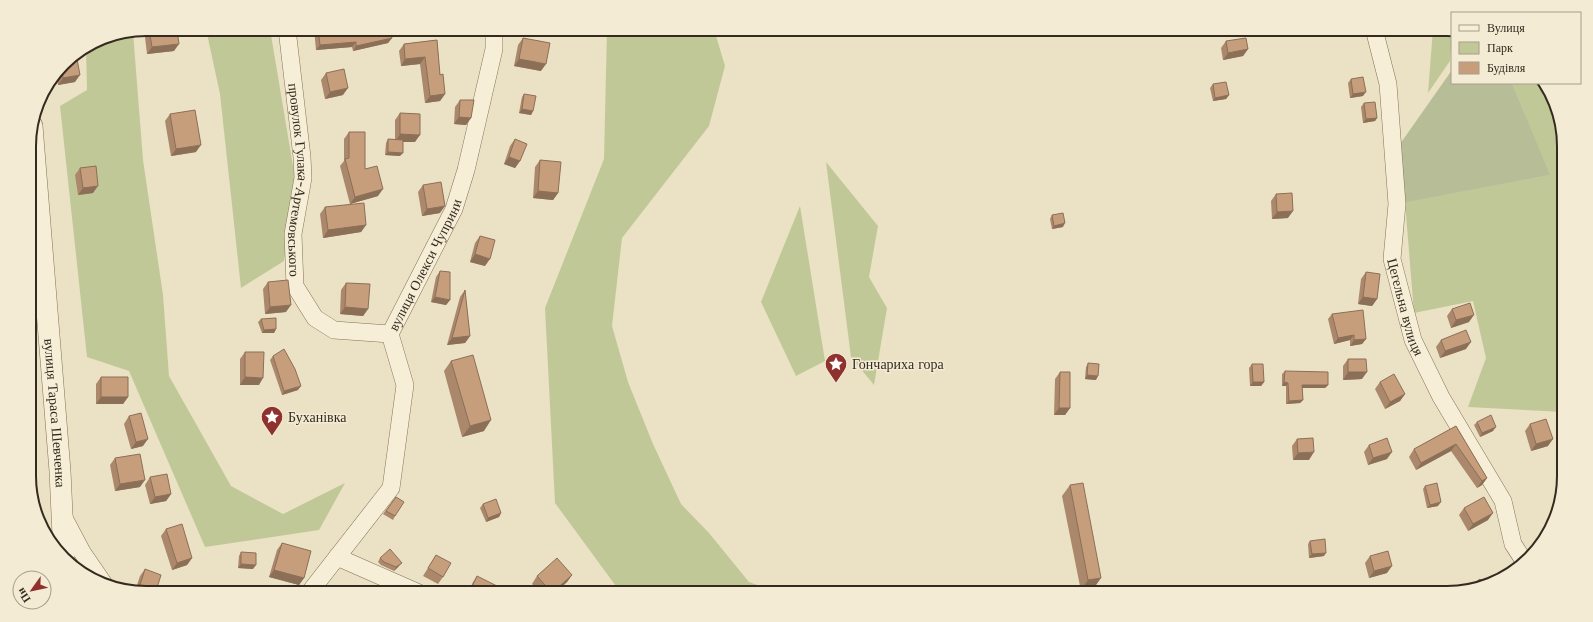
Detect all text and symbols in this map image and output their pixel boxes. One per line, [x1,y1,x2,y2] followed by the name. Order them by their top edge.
[1451,12,1581,84] legend
[1487,20,1525,35] text: Вулиця
[1487,40,1513,55] text: Парк
[1487,60,1526,75] text: Будівля
[284,82,312,277] street label: провулок Гулака-Артемовського
[384,196,466,334] street label: вулиця Олекси Чуприни
[1383,256,1428,359] street label: Цегельна вулиця
[40,338,70,489] street label: вулиця Тараса Шевченка
[823,351,849,384] place icon: Гончариха гора
[852,355,945,373] place label: Гончариха гора
[259,404,285,437] place icon: Буханівка
[288,408,347,426] place label: Буханівка
[12,570,52,610] north arrow
[13,585,34,606] text: Пн

